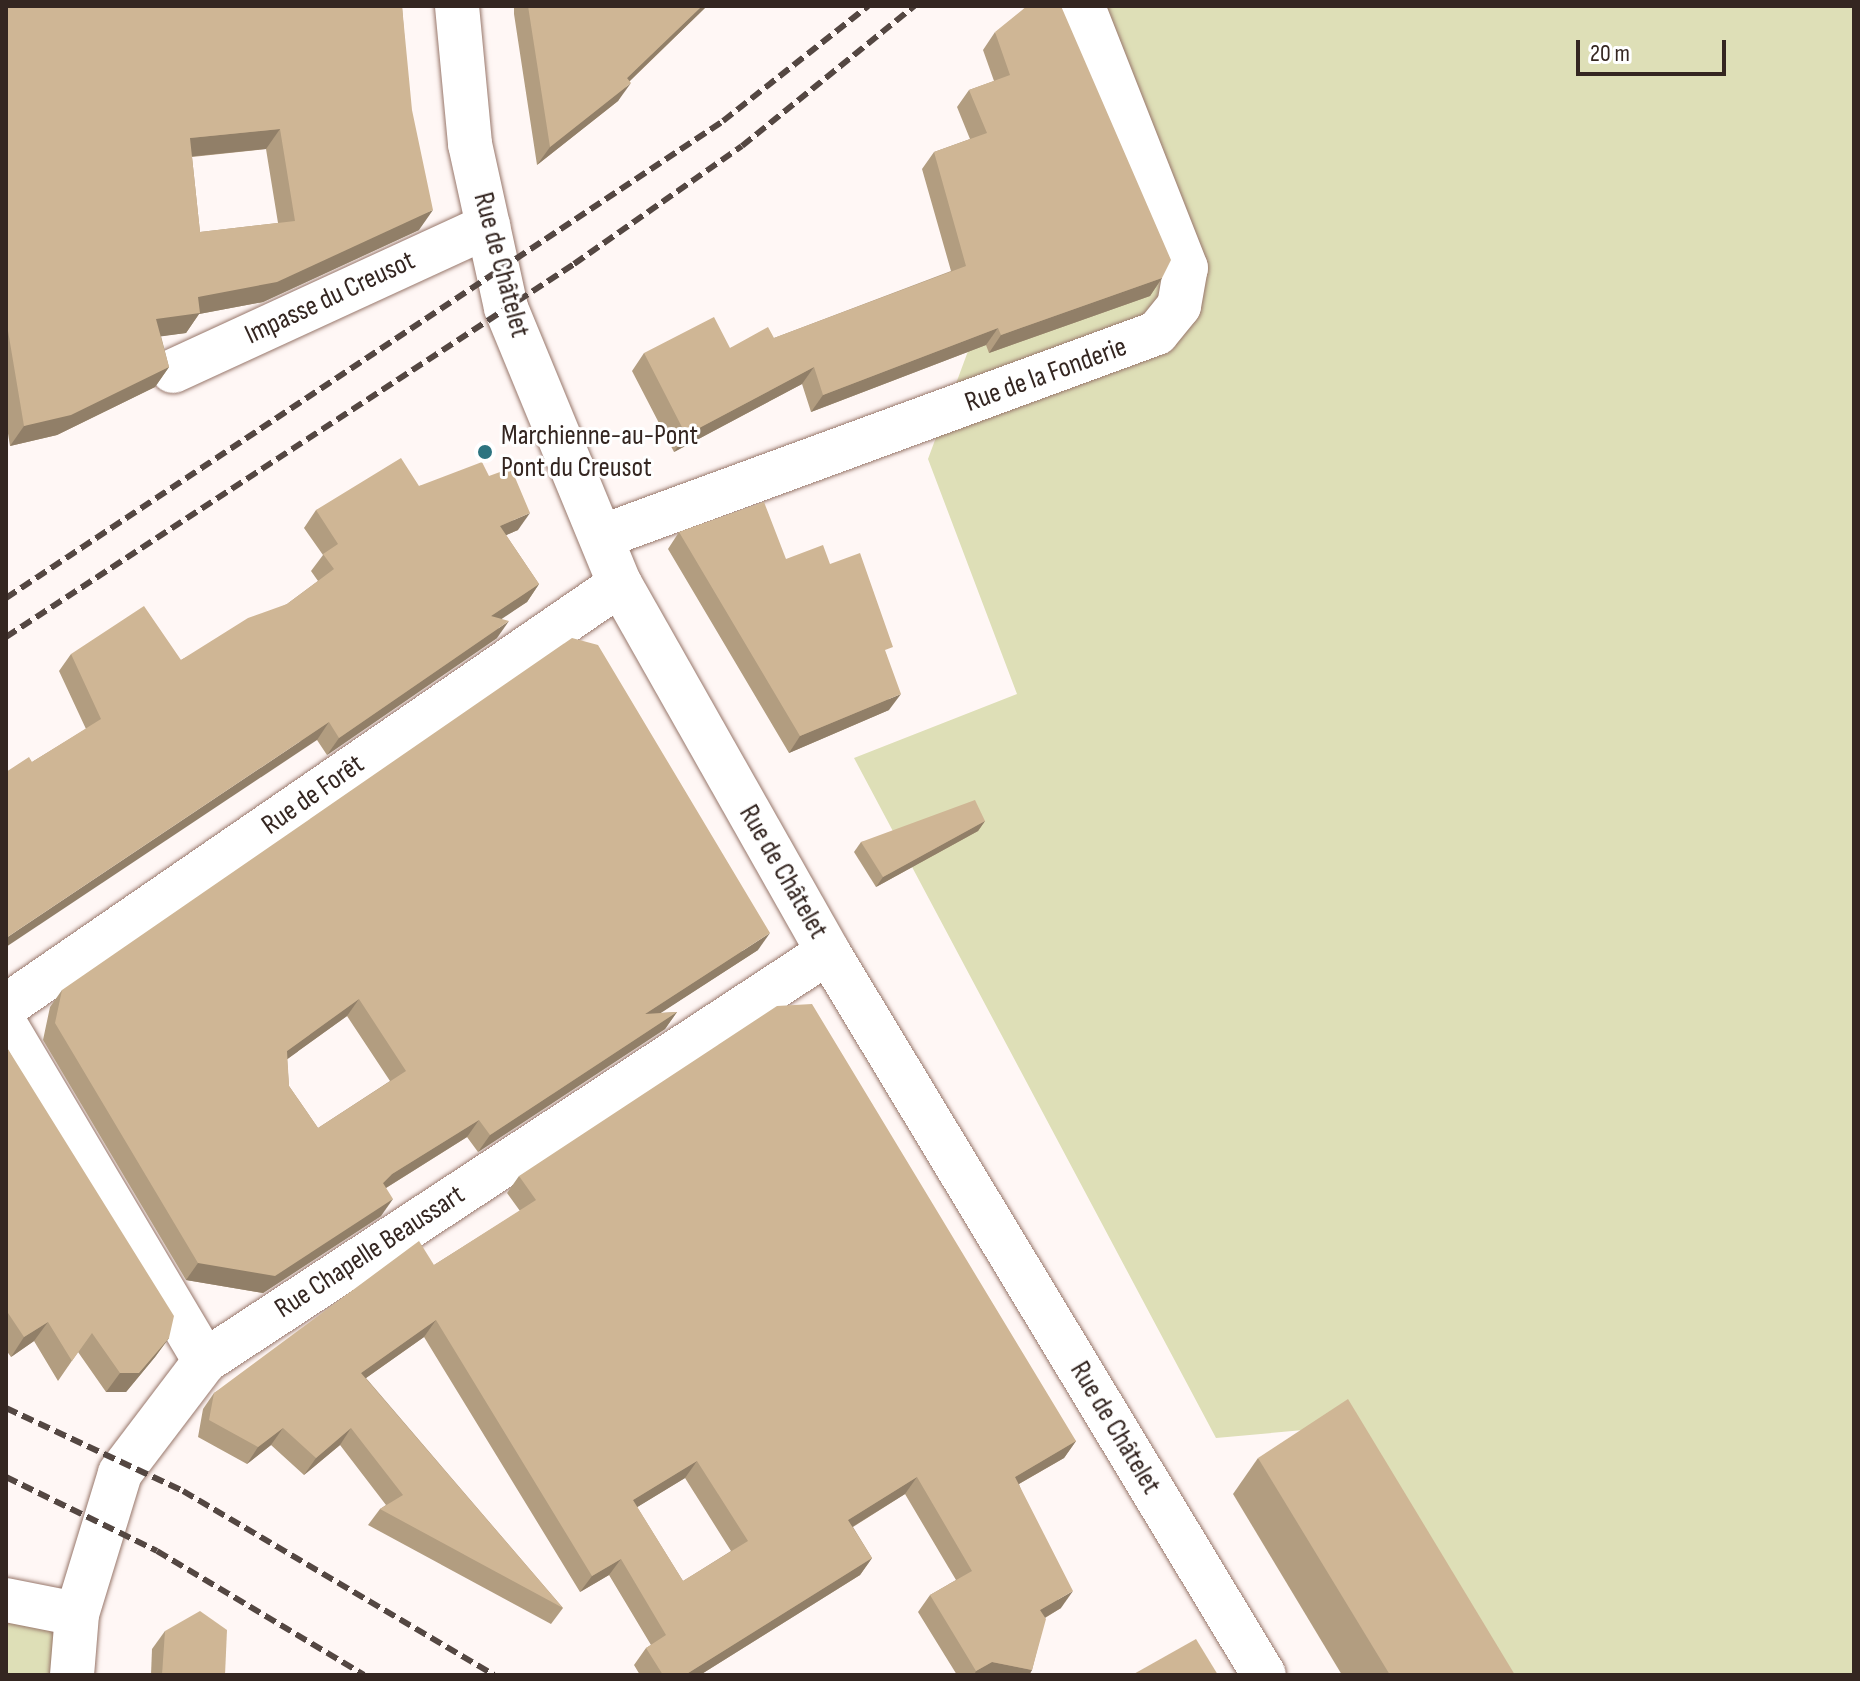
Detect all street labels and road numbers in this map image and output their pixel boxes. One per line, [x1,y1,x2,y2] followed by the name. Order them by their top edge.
[466,189,536,341] street label: Rue de Châtelet
[240,244,420,352] street label: Impasse du Creusot
[961,330,1131,420] street label: Rue de la Fonderie
[255,748,371,842] street label: Rue de Forêt
[731,799,835,945] street label: Rue de Châtelet
[269,1178,471,1326] street label: Rue Chapelle Beaussart
[1062,1356,1168,1500] street label: Rue de Châtelet

